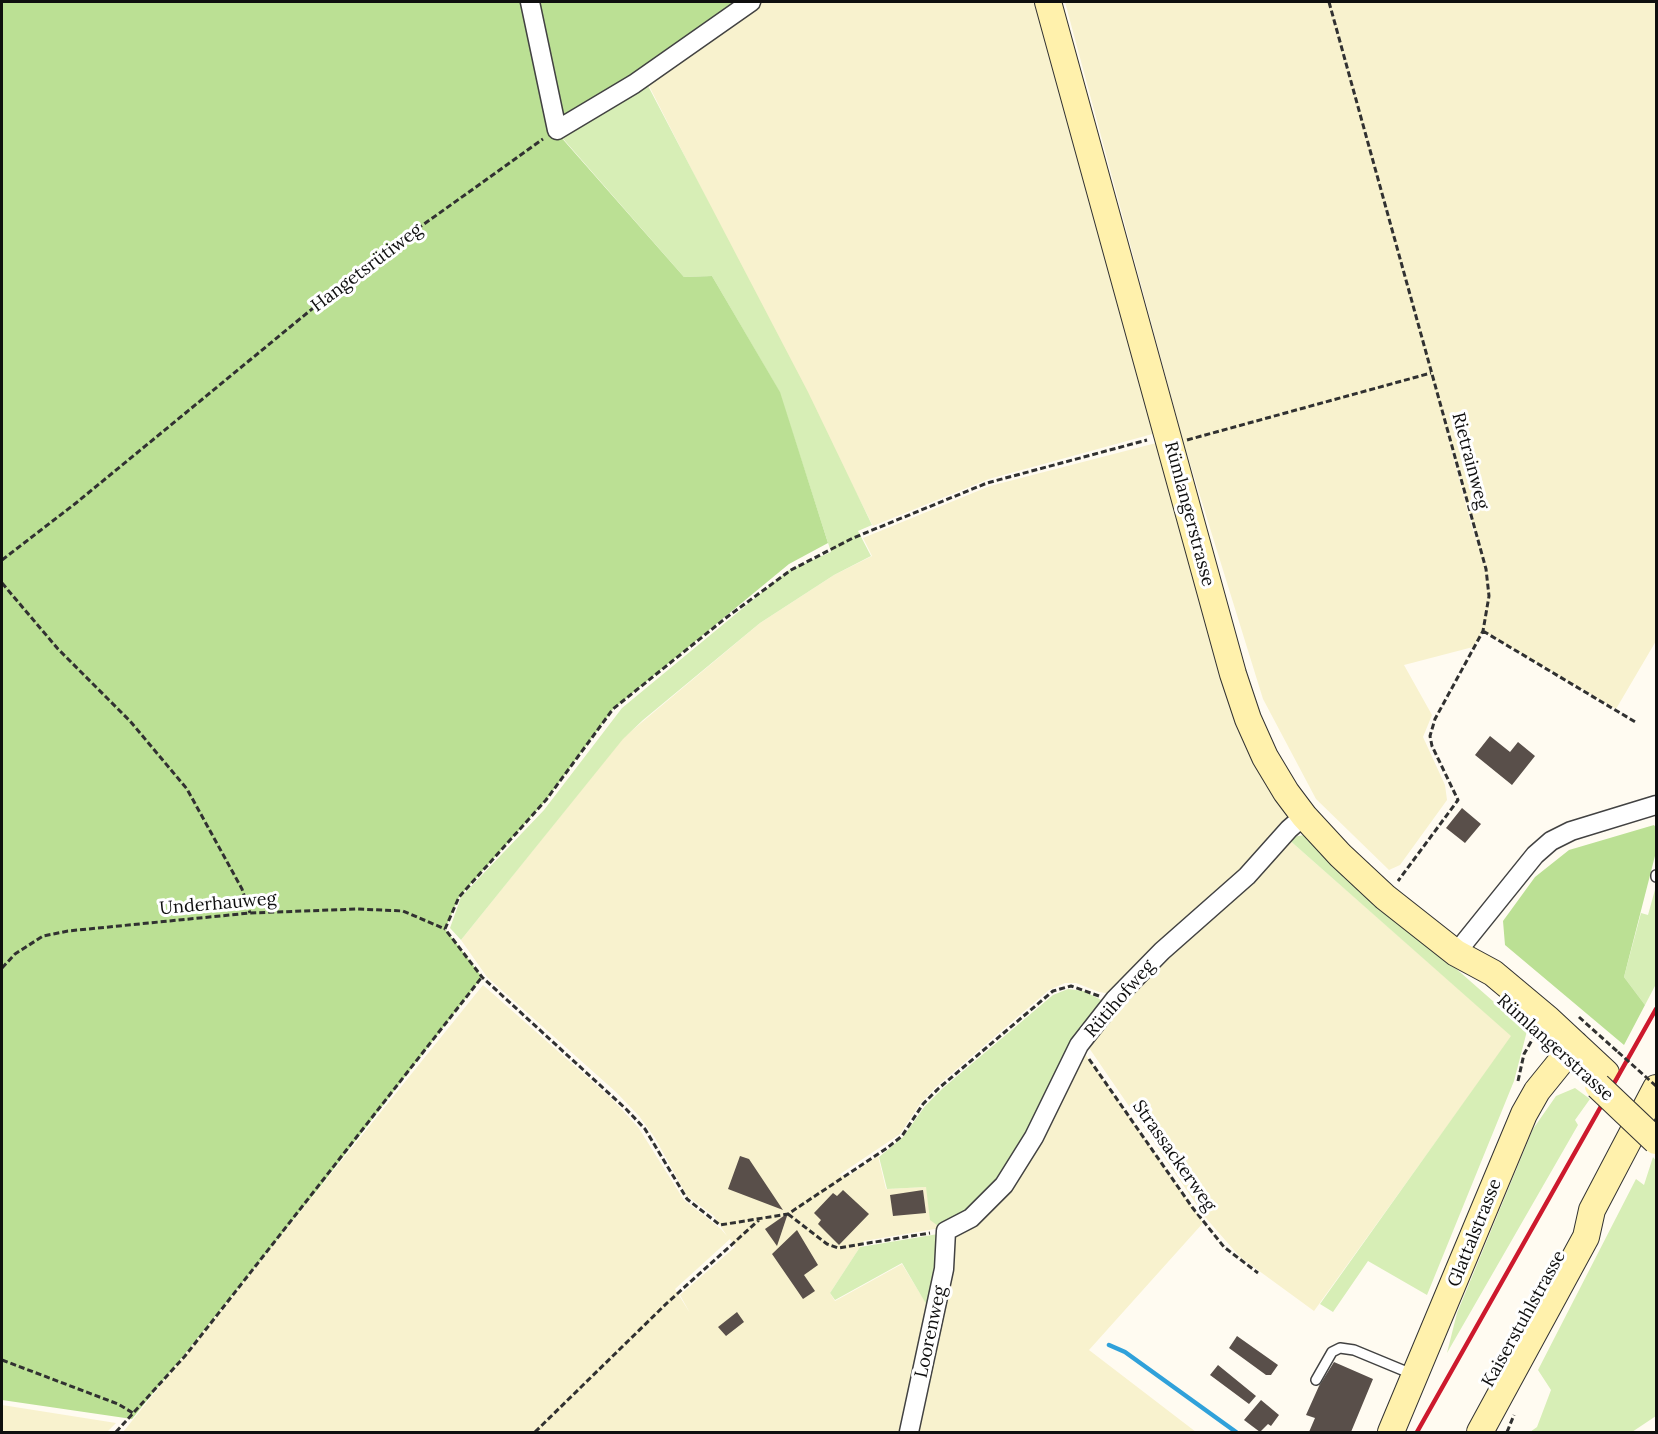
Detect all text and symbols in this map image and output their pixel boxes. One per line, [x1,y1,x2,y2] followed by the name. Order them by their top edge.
[307,219,427,317] street label: Hangetsrütiweg
[1447,410,1493,512] street label: Rietrainweg
[1159,439,1219,589] street label: Rümlangerstrasse
[159,888,277,920] street label: Underhauweg
[1080,956,1160,1042] street label: Rütihofweg
[1492,990,1618,1106] street label: Rümlangerstrasse
[1128,1096,1220,1216] street label: Strassackerweg
[1443,1176,1507,1290] street label: Glattalstrasse
[1477,1247,1571,1391] street label: Kaiserstuhlstrasse
[911,1284,951,1380] street label: Loorenweg

